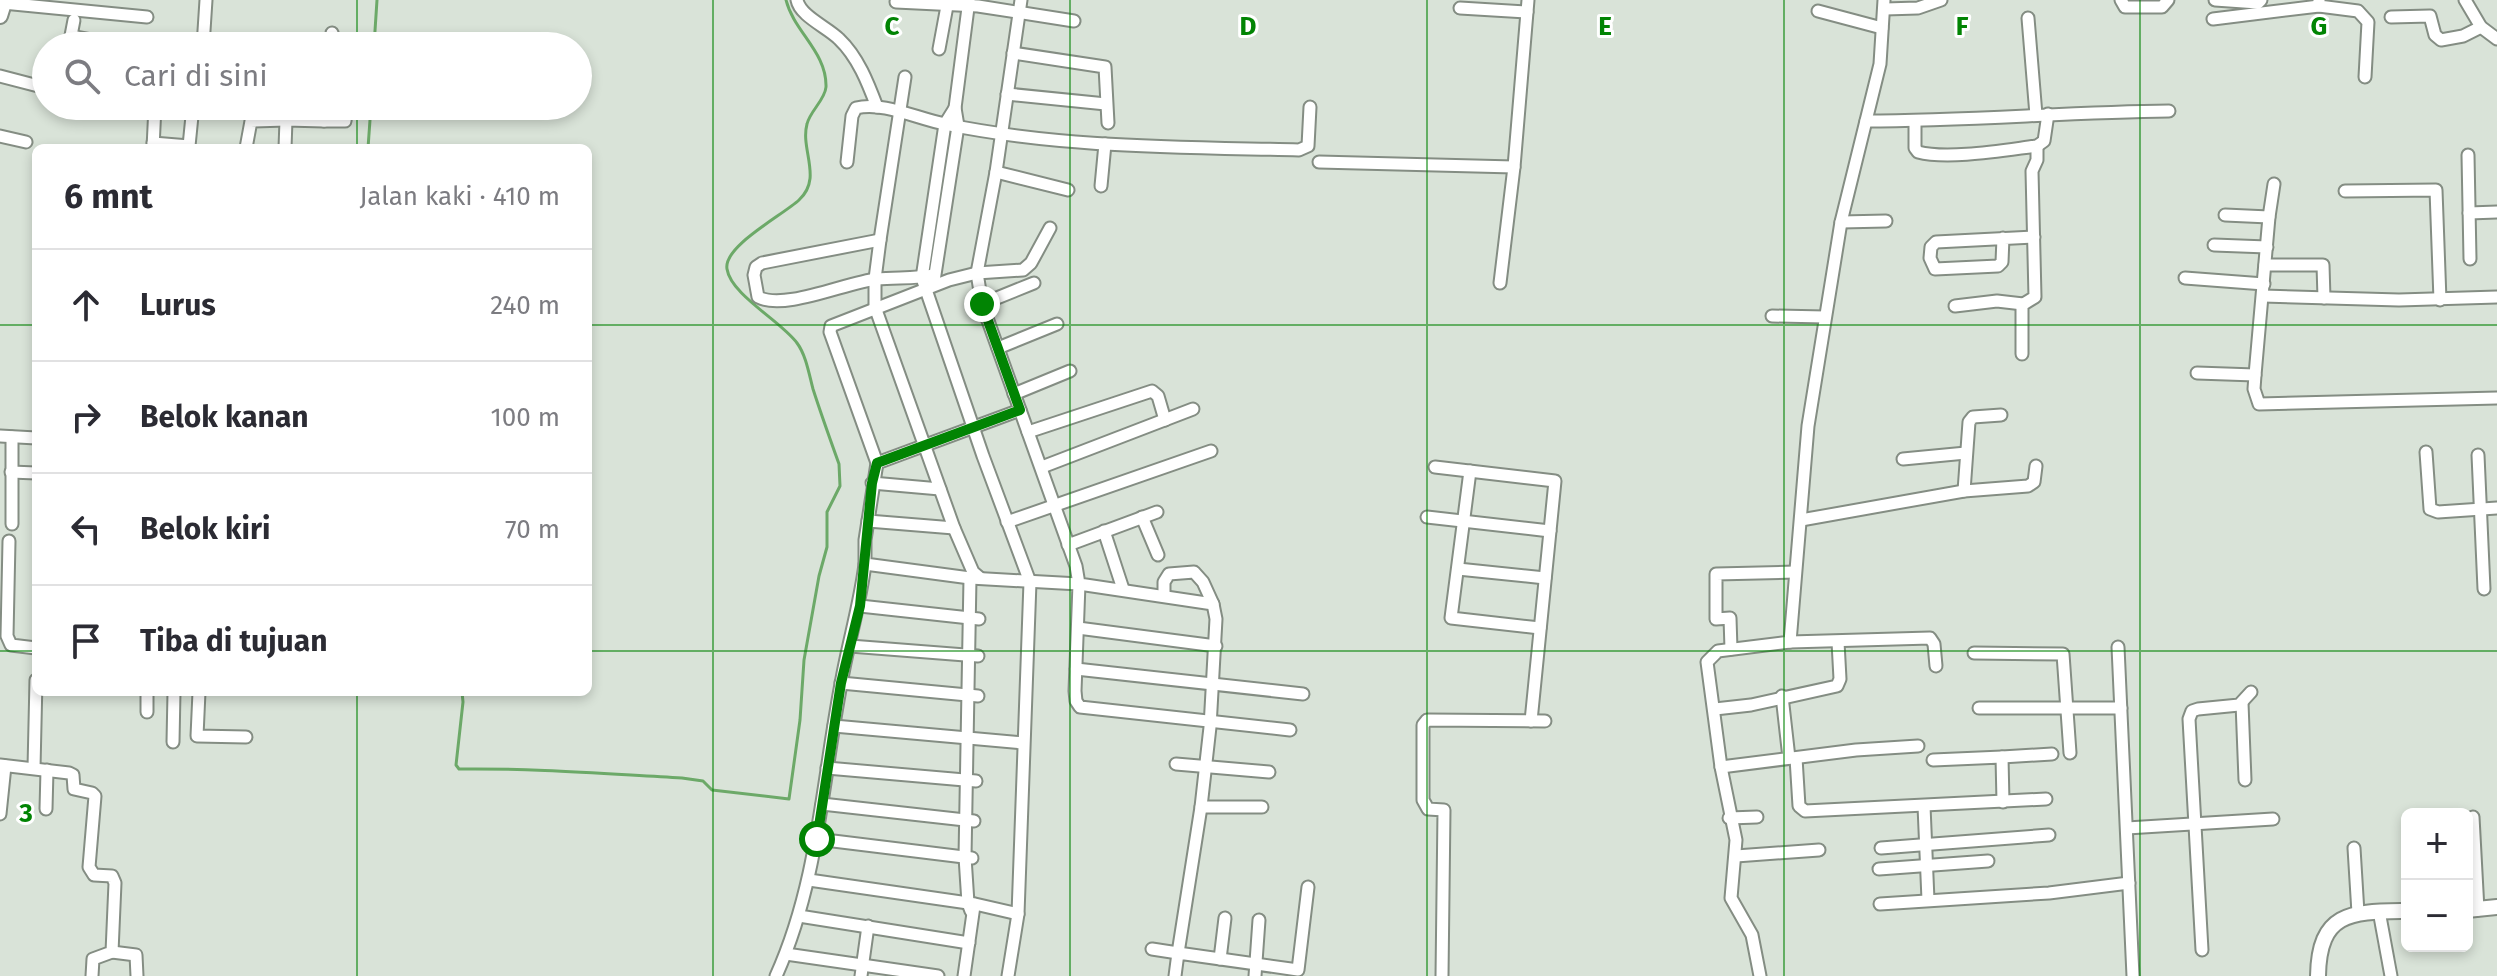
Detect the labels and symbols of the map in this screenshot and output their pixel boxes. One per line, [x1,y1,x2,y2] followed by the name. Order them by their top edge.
[885,11,900,42] text: C
[1240,11,1257,42] text: D
[1598,11,1612,42] text: E
[1956,11,1969,42] text: F
[2311,11,2327,42] text: G
[964,286,1000,322] route end
[18,798,33,829] text: 3
[799,821,835,857] route start

